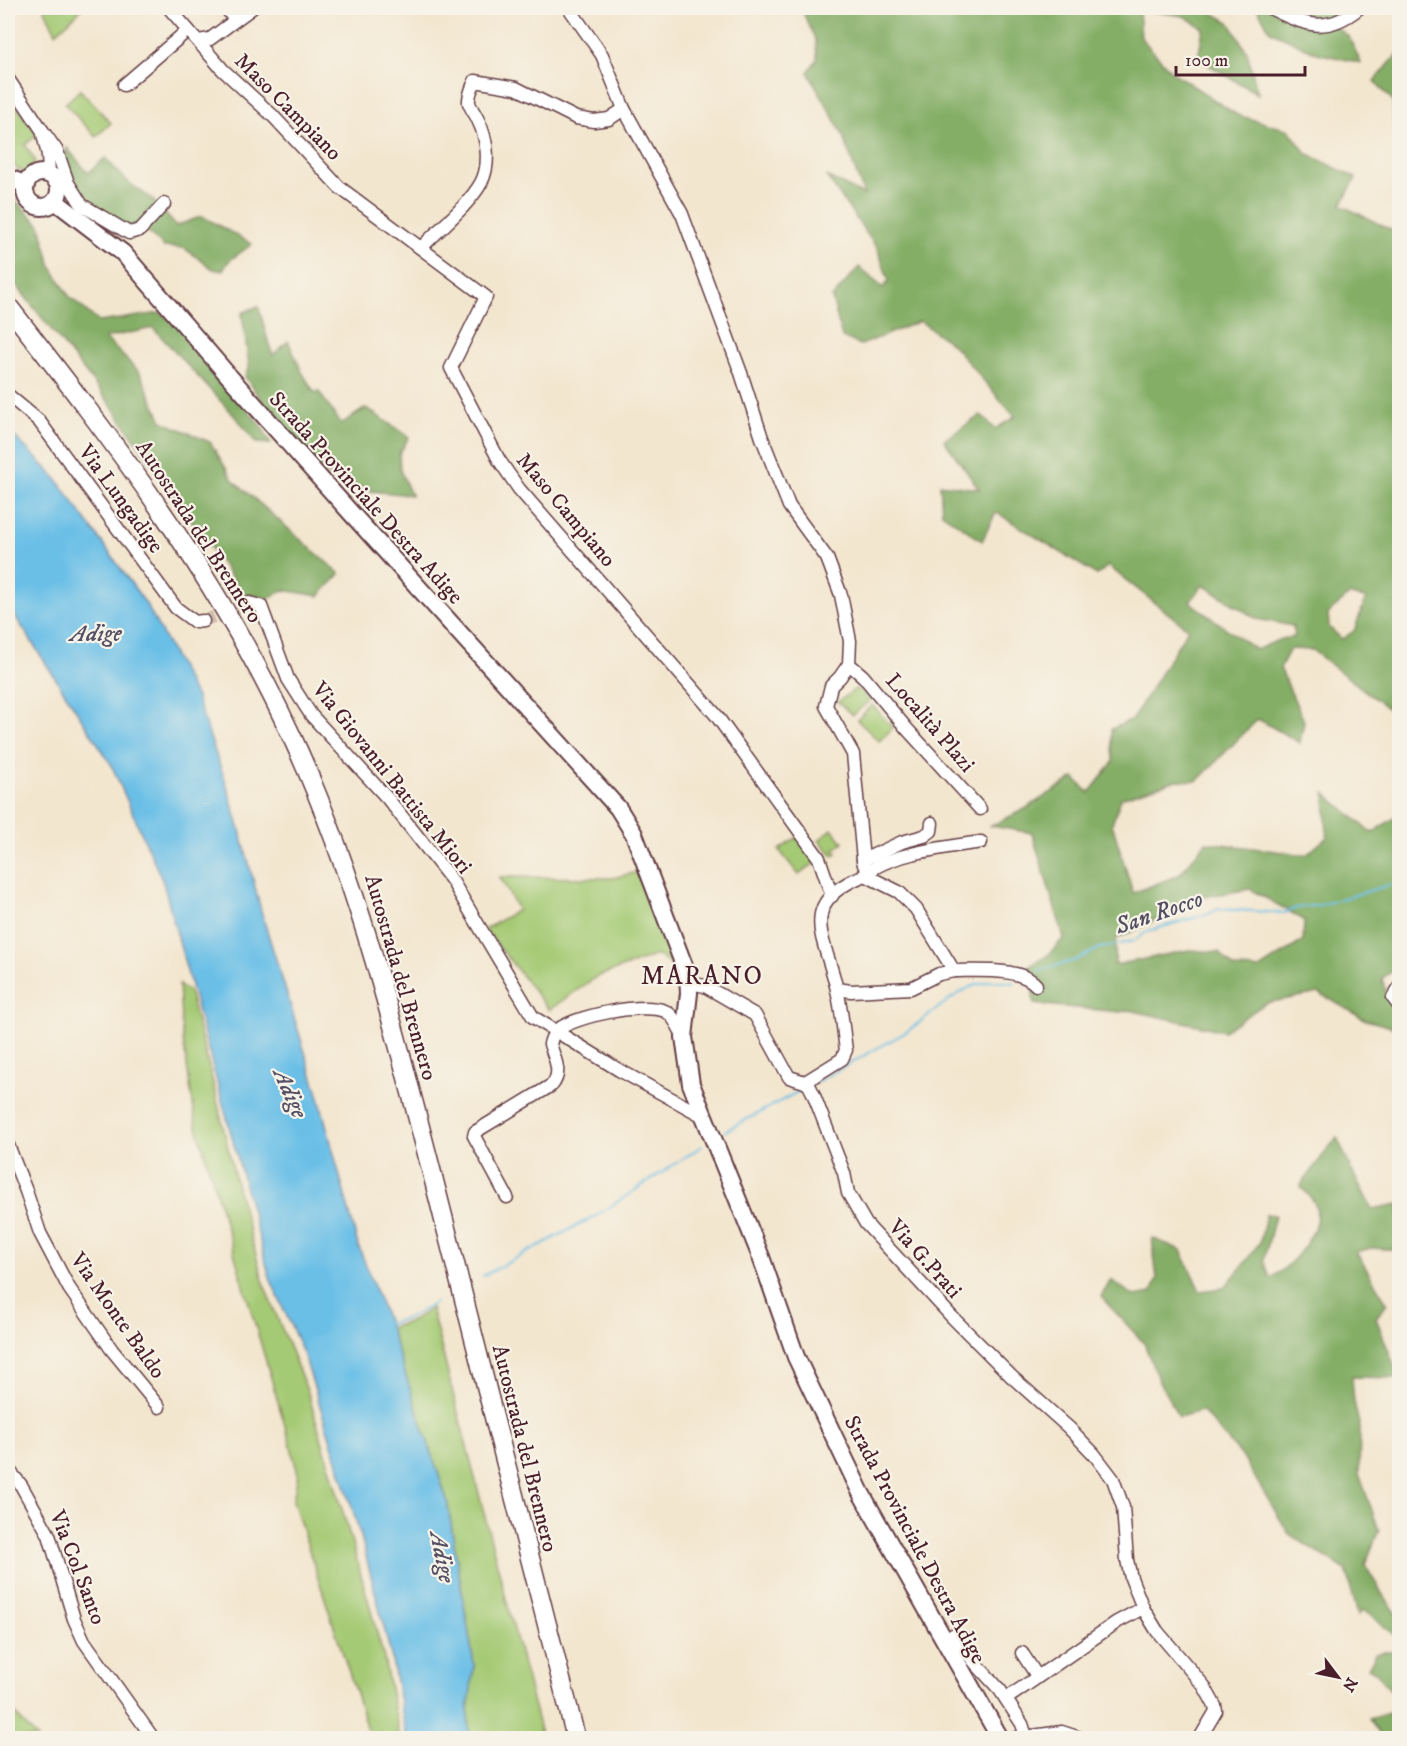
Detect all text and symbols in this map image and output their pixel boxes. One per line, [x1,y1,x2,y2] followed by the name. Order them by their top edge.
[1176,39,1305,77] scale bar
[229,48,347,166] street label: Maso Campiano
[1185,50,1228,72] text: 100 m
[263,386,469,610] street label: Strada Provinciale Destra Adige
[129,435,268,628] street label: Autostrada del Brennero
[72,438,169,559] street label: Via Lungadige
[510,447,621,573] street label: Maso Campiano
[67,619,123,649] water label: Adige
[879,668,980,778] street label: Località Plazi
[305,676,478,879] street label: Via Giovanni Battista Miori
[358,871,443,1083] street label: Autostrada del Brennero
[1111,884,1207,942] water label: San Rocco
[641,960,763,993] district label: MARANO
[265,1061,315,1124] water label: Adige
[882,1213,967,1304] street label: Via G.Prati
[64,1247,171,1384] street label: Via Monte Baldo
[486,1342,563,1555] street label: Autostrada del Brennero
[838,1411,992,1668] street label: Strada Provinciale Destra Adige
[43,1506,112,1628] street label: Via Col Santo
[422,1526,462,1586] water label: Adige
[1308,1647,1368,1707] north arrow
[1338,1674,1362,1695] text: N

